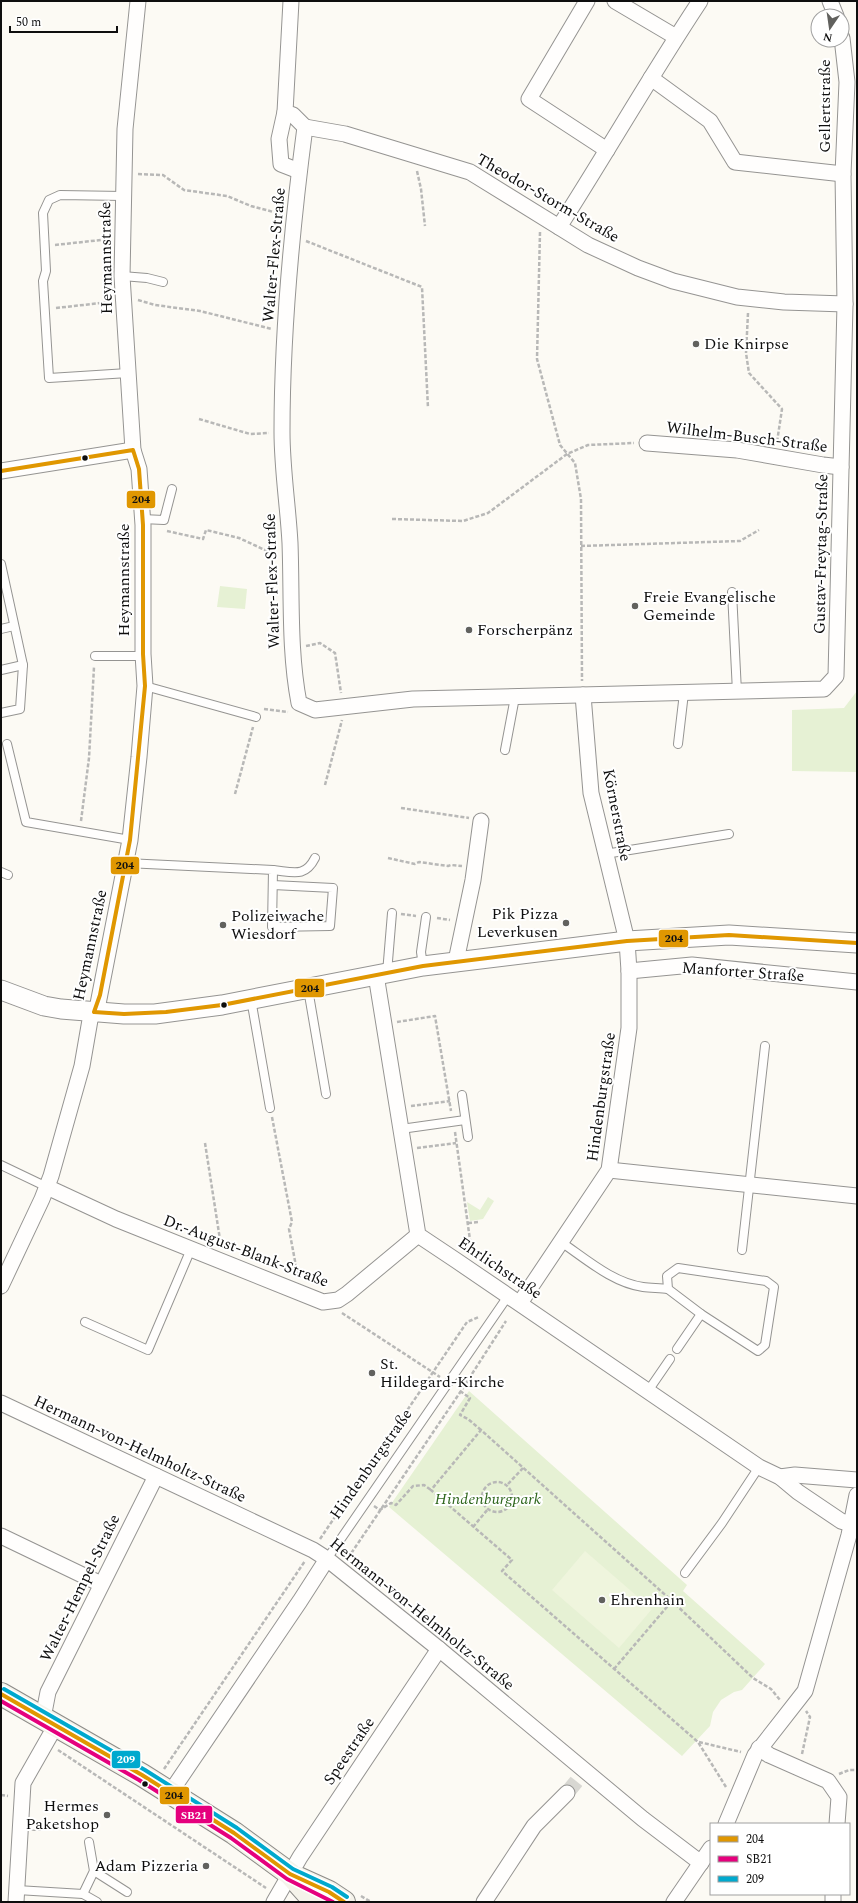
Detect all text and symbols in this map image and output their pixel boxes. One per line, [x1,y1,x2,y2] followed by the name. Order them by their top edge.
[10,8,117,34] scale bar
[810,8,850,48] north arrow
[16,13,41,32] text: 50 m
[822,28,834,47] text: N
[813,59,837,153] street label: Gellertstraße
[472,147,624,249] street label: Theodor-Storm-Straße
[256,187,292,323] street label: Walter-Flex-Straße
[93,201,119,315] street label: Heymannstraße
[704,332,789,356] place label: Die Knirpse
[691,339,701,349] marker: Die Knirpse
[665,415,829,459] street label: Wilhelm-Busch-Straße
[80,453,90,463] unlabelled marker
[808,474,834,634] street label: Gustav-Freytag-Straße
[126,490,156,509] line badge: 204
[132,491,151,508] text: 204
[258,513,286,649] street label: Walter-Flex-Straße
[112,524,136,636] street label: Heymannstraße
[643,585,776,627] place label: Freie Evangelische Gemeinde
[630,601,640,611] marker: Freie Evangelische Gemeinde
[477,618,573,642] place label: Forscherpänz
[464,625,474,635] marker: Forscherpänz
[596,767,638,863] street label: Körnerstraße
[110,856,140,875] line badge: 204
[116,857,135,874] text: 204
[67,887,113,1003] street label: Heymannstraße
[477,902,558,944] place label: Pik Pizza Leverkusen
[231,904,324,946] place label: Polizeiwache Wiesdorf
[561,918,571,928] marker: Pik Pizza Leverkusen
[218,920,228,930] marker: Polizeiwache Wiesdorf
[658,929,689,948] line badge: 204
[665,930,684,947] text: 204
[681,956,805,988] street label: Manforter Straße
[294,978,325,998] line badge: 204
[301,980,320,997] text: 204
[219,1000,229,1010] unlabelled marker
[580,1031,622,1163] street label: Hindenburgstraße
[160,1208,332,1294] street label: Dr.-August-Blank-Straße
[453,1231,547,1305] street label: Ehrlichstraße
[380,1352,504,1394] place label: St. Hildegard-Kirche
[367,1368,377,1378] marker: St. Hildegard-Kirche
[30,1389,250,1509] street label: Hermann-von-Helmholtz-Straße
[324,1404,418,1524] street label: Hindenburgstraße
[435,1487,542,1511] park label: Hindenburgpark
[34,1510,126,1666] street label: Walter-Hempel-Straße
[324,1532,520,1696] street label: Hermann-von-Helmholtz-Straße
[610,1588,685,1612] place label: Ehrenhain
[597,1595,607,1605] marker: Ehrenhain
[317,1712,381,1790] street label: Speestraße
[111,1750,141,1769] line badge: 209
[117,1751,135,1768] text: 209
[140,1779,150,1789] unlabelled marker
[159,1786,190,1805] line badge: 204
[165,1787,184,1804] text: 204
[25,1794,99,1836] place label: Hermes Paketshop
[175,1805,213,1824] line badge: SB21
[181,1807,207,1824] text: SB21
[102,1810,112,1820] marker: Hermes Paketshop
[710,1823,850,1895] legend
[746,1830,764,1849] text: 204
[746,1850,772,1869] text: SB21
[94,1854,198,1878] place label: Adam Pizzeria
[201,1861,211,1871] marker: Adam Pizzeria
[746,1870,764,1889] text: 209

